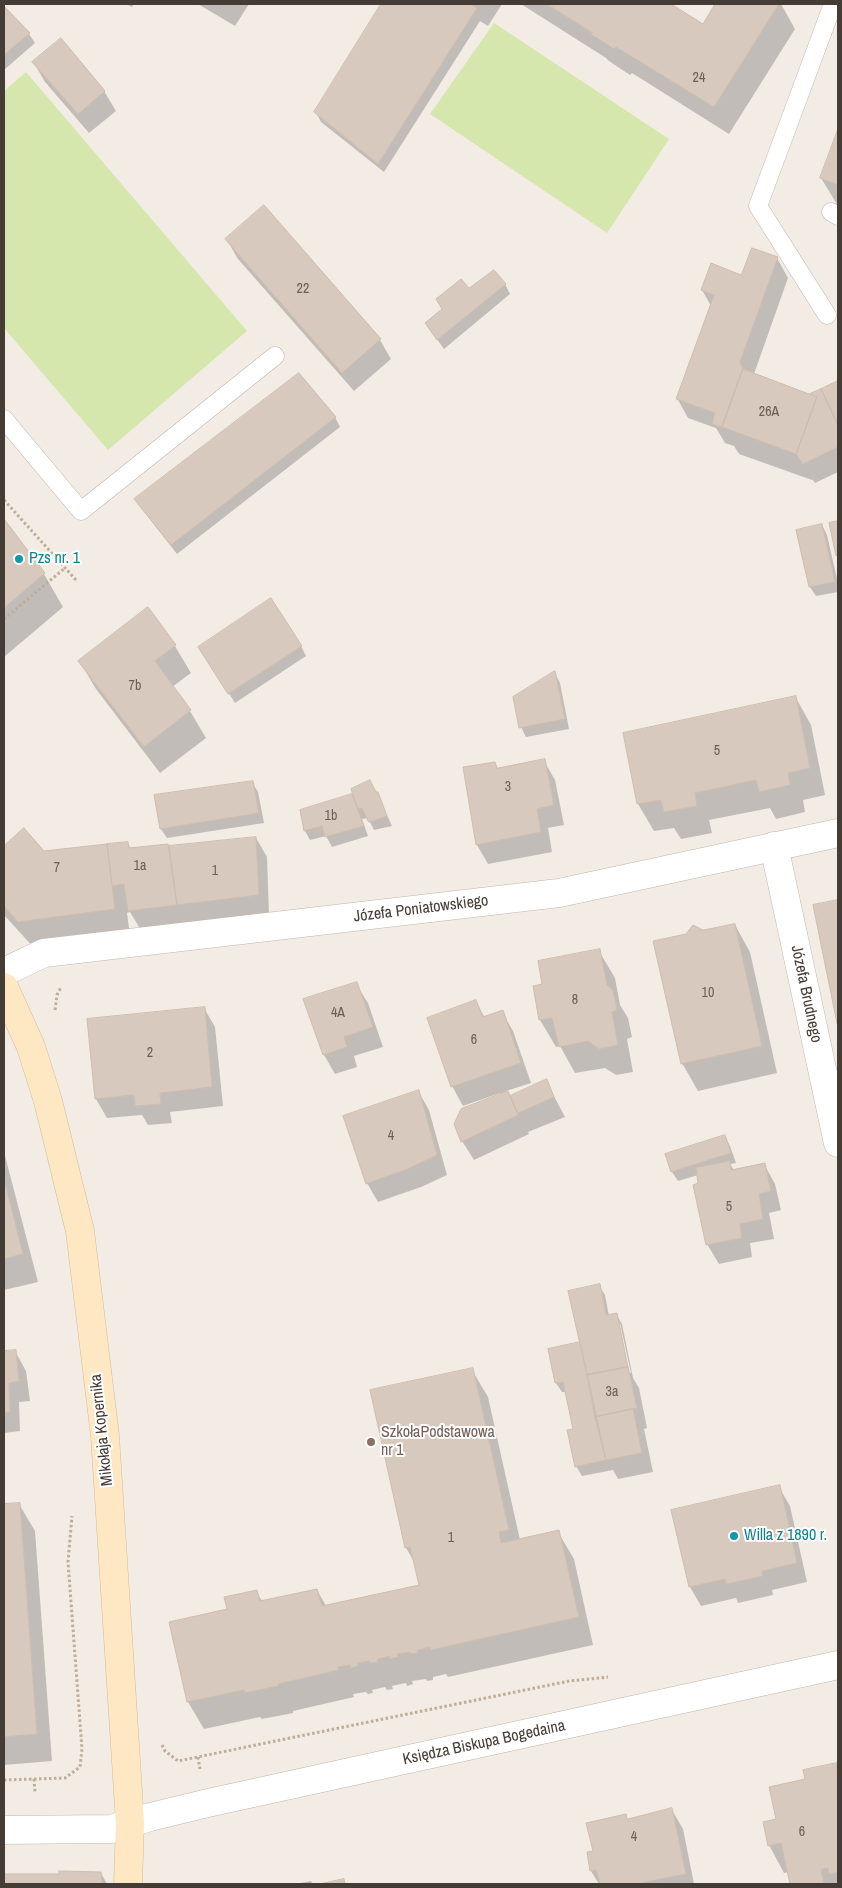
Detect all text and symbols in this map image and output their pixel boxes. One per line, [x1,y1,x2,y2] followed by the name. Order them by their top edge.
[693,70,705,86] house number: 24
[297,281,309,297] house number: 22
[759,404,779,420] house number: 26A
[29,549,80,569] place label: Pzs nr. 1
[13,553,25,565] marker: Pzs nr. 1
[129,678,141,694] house number: 7b
[714,743,720,759] house number: 5
[505,779,511,795] house number: 3
[325,808,337,824] house number: 1b
[134,858,146,874] house number: 1a
[54,860,60,876] house number: 7
[212,863,218,879] house number: 1
[353,891,489,927] street label: Józefa Poniatowskiego
[786,943,826,1045] street label: Józefa Brudnego
[702,985,714,1001] house number: 10
[572,992,578,1008] house number: 8
[331,1005,345,1021] house number: 4A
[471,1032,477,1048] house number: 6
[147,1045,153,1061] house number: 2
[388,1128,394,1144] house number: 4
[726,1199,732,1215] house number: 5
[87,1373,117,1487] street label: Mikołaja Kopernika
[606,1384,618,1400] house number: 3a
[381,1423,495,1461] place label: SzkołaPodstawowa nr 1
[365,1436,377,1448] marker: SzkołaPodstawowa nr 1
[744,1526,827,1546] place label: Willa z 1890 r.
[448,1530,454,1546] house number: 1
[728,1530,740,1542] marker: Willa z 1890 r.
[401,1716,567,1770] street label: Księdza Biskupa Bogedaina
[799,1824,805,1840] house number: 6
[631,1829,637,1845] house number: 4

